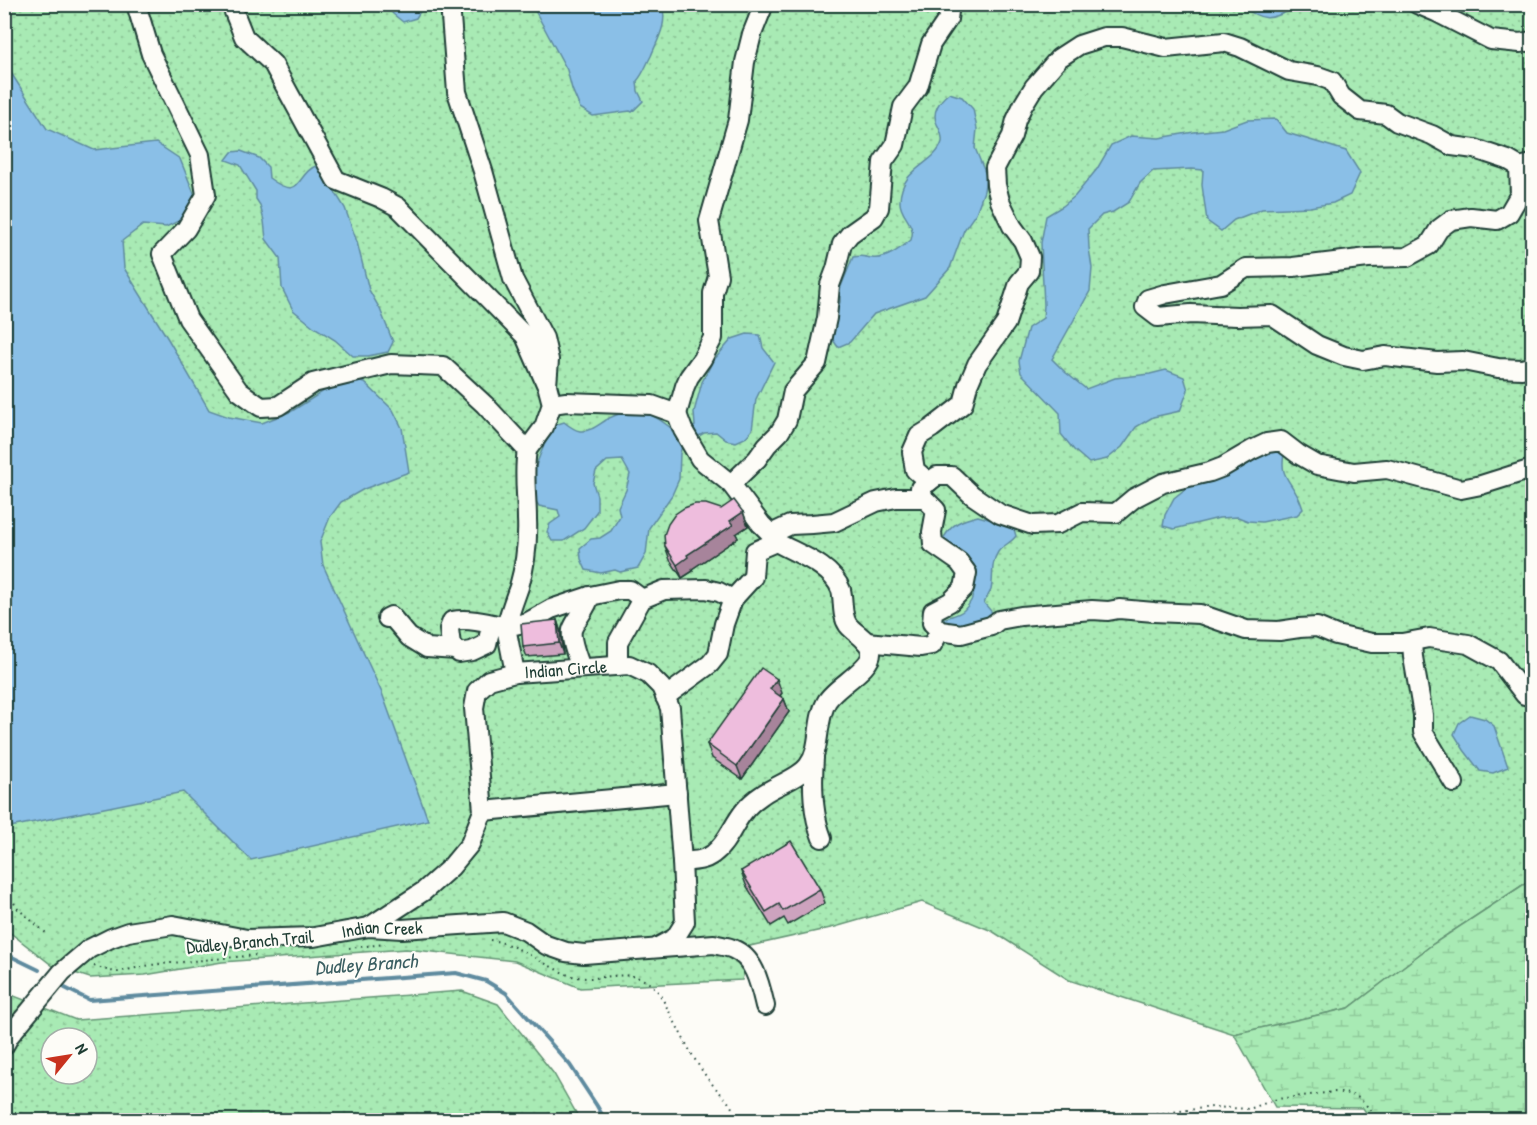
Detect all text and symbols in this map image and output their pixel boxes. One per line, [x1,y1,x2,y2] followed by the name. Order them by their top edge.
[524,654,608,684] street label: Indian Circle
[339,914,424,944] street label: Indian Creek
[185,923,315,960] street label: Dudley Branch Trail
[314,946,420,982] water label: Dudley Branch
[39,1026,99,1086] north arrow
[70,1039,94,1058] text: N

